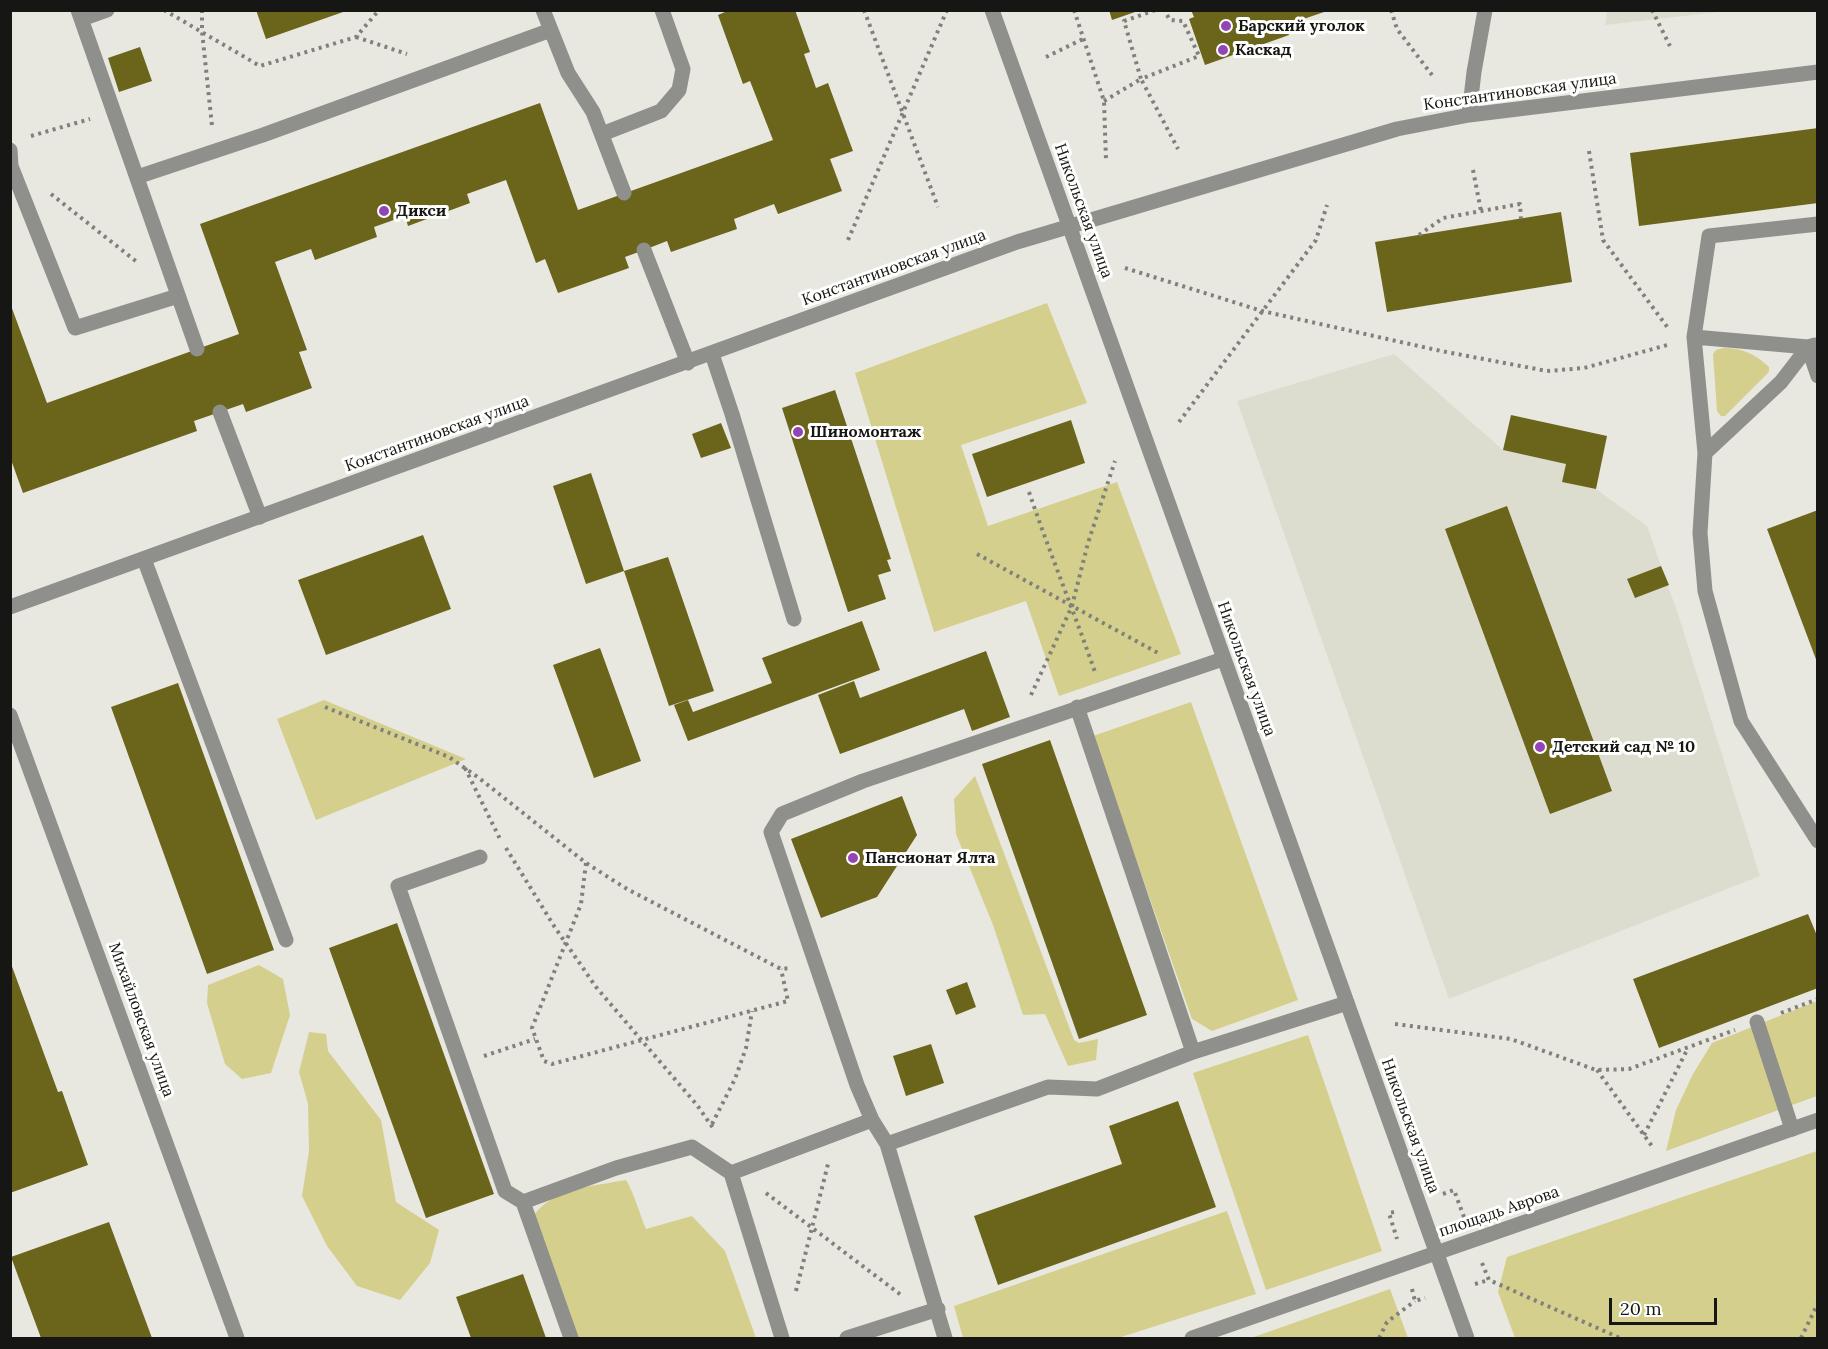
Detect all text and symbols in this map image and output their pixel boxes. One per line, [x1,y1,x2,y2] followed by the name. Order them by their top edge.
[1238,16,1365,36] place label: Барский уголок
[1219,19,1233,33] marker: Барский уголок
[1235,40,1291,60] place label: Каскад
[1216,43,1230,57] marker: Каскад
[1422,69,1618,115] street label: Константиновская улица
[1050,141,1116,281] street label: Никольская улица
[396,201,446,221] place label: Дикси
[377,204,391,218] marker: Дикси
[799,226,989,310] street label: Константиновская улица
[342,392,532,476] street label: Константиновская улица
[810,422,921,442] place label: Шиномонтаж
[791,425,805,439] marker: Шиномонтаж
[1213,599,1279,739] street label: Никольская улица
[1552,737,1695,757] place label: Детский сад № 10
[1533,740,1547,754] marker: Детский сад № 10
[865,848,995,868] place label: Пансионат Ялта
[846,851,860,865] marker: Пансионат Ялта
[104,940,178,1100] street label: Михайловская улица
[1377,1056,1443,1196] street label: Никольская улица
[1436,1182,1562,1242] street label: площадь Аврова
[1612,1286,1720,1324] scale bar
[1620,1297,1662,1320] text: 20 m

